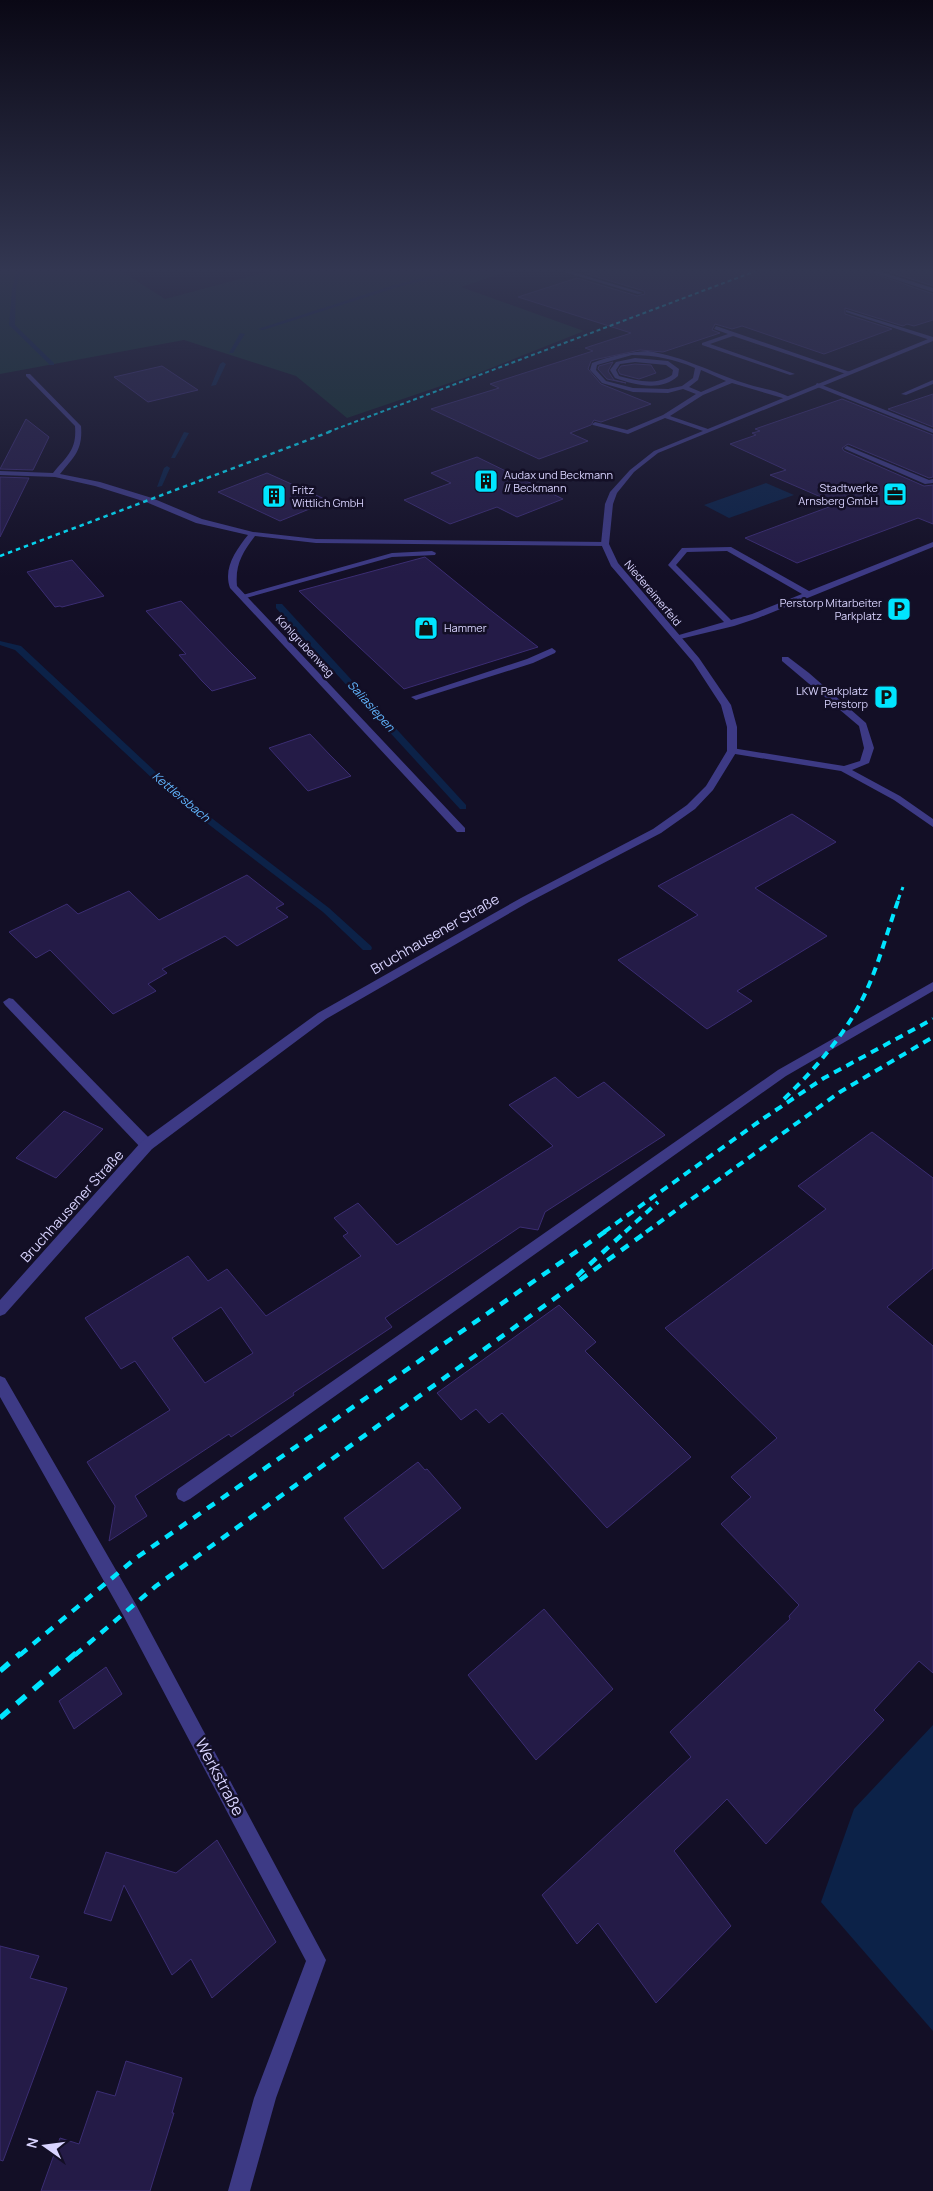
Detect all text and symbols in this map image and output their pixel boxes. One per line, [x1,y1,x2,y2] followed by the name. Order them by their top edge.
[504,467,613,495] place label: Audax und Beckmann // Beckmann
[473,468,499,494] building icon: Audax und Beckmann // Beckmann
[798,480,879,508] place label: Stadtwerke Arnsberg GmbH
[882,481,908,507] office icon: Stadtwerke Arnsberg GmbH
[292,482,364,510] place label: Fritz Wittlich GmbH
[261,483,287,509] building icon: Fritz Wittlich GmbH
[622,557,685,629] street label: Niedereimerfeld
[780,595,882,623] place label: Perstorp Mitarbeiter Parkplatz
[886,596,912,622] parking icon: Perstorp Mitarbeiter Parkplatz
[273,612,338,680] street label: Kohlgrubenweg
[413,615,439,641] shop icon: Hammer
[444,620,487,635] place label: Hammer
[344,676,399,736] water label: Saliasiepen
[796,683,868,711] place label: LKW Parkplatz Perstorp
[873,684,899,710] parking icon: LKW Parkplatz Perstorp
[149,768,214,826] water label: Kettlersbach
[367,889,502,978] street label: Bruchhausener Straße
[16,1145,127,1266] street label: Bruchhausener Straße
[190,1734,250,1820] street label: Werkstraße
[20,2121,70,2171] north arrow
[21,2136,42,2150] text: N

